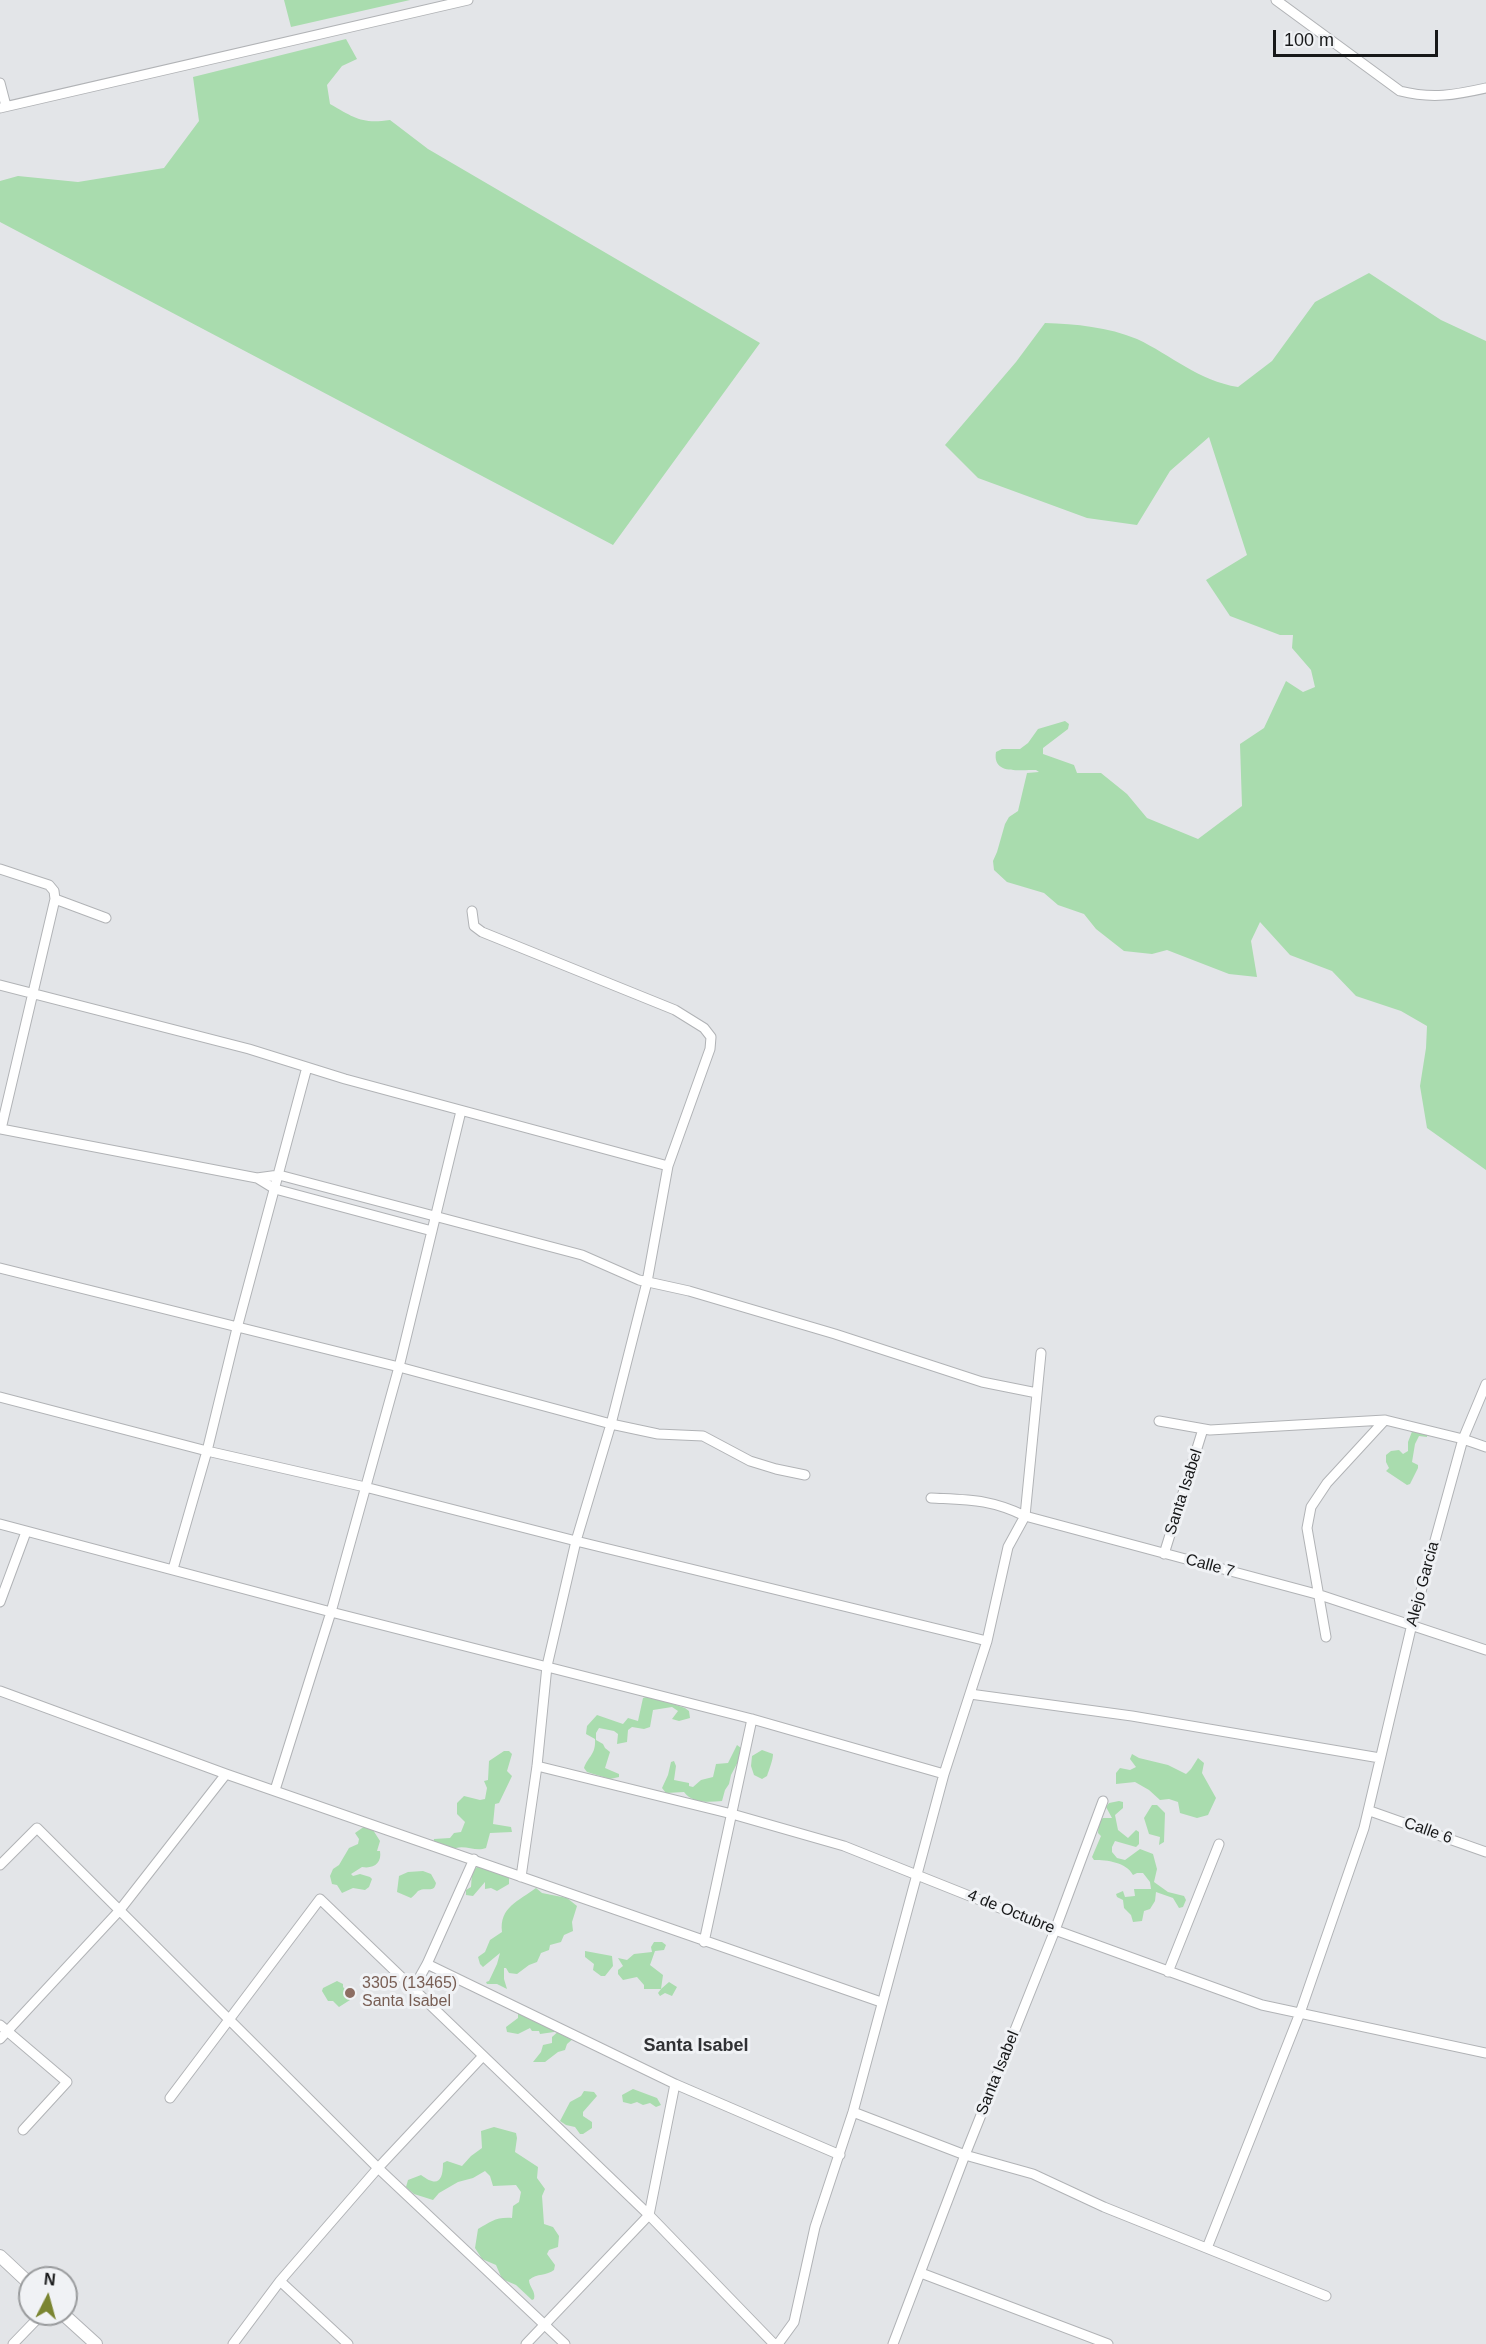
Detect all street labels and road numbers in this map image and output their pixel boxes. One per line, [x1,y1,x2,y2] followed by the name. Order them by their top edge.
[1161,1447,1207,1537] street label: Santa Isabel
[1402,1539,1444,1629] street label: Alejo Garcia
[1183,1550,1237,1582] street label: Calle 7
[1401,1814,1455,1848] street label: Calle 6
[965,1886,1057,1938] street label: 4 de Octubre
[972,2028,1024,2118] street label: Santa Isabel

